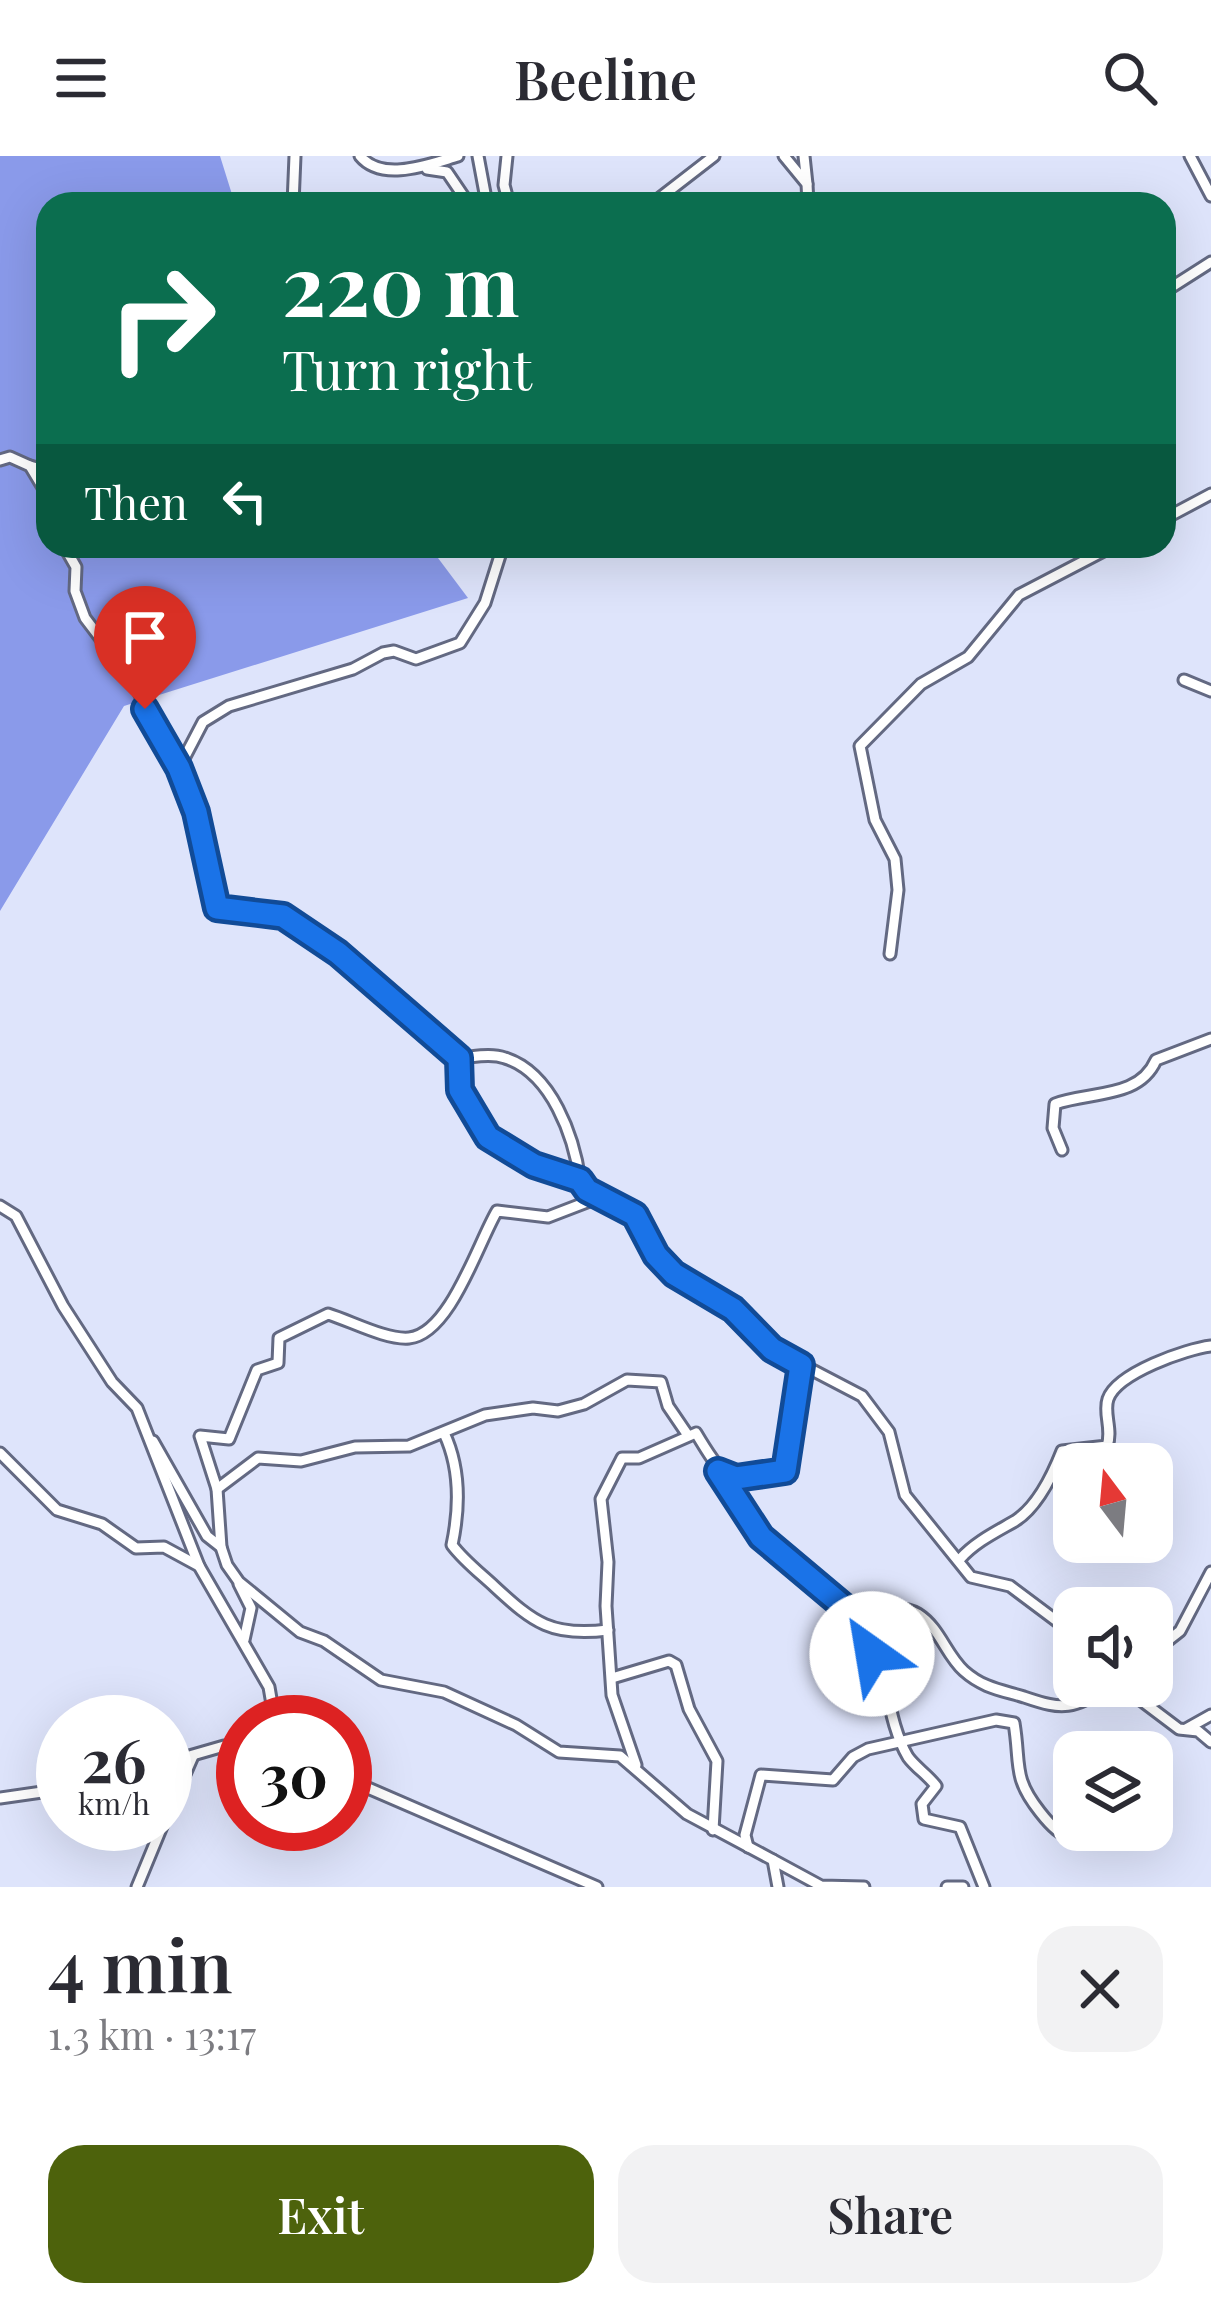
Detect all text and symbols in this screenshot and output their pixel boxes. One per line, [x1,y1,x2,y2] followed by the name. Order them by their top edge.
[514,42,697,114] text: Beeline
[48,45,114,111] icon: menu
[1097,45,1163,111] icon: search
[282,226,520,338] text: 220 m
[84,240,240,396] icon: right
[282,333,532,405] text: Turn right
[212,468,278,534] icon: left
[84,471,188,531] text: Then
[94,586,196,709] pin
[112,604,178,670] icon: arrive
[1053,1443,1173,1563] north arrow
[1053,1443,1173,1851] map controls
[1053,1587,1173,1707] button: sound
[809,1591,935,1717] position arrow
[216,1695,372,1851] speed limit sign: 30
[81,1718,147,1798] text: 26
[1053,1731,1173,1851] button: layers
[78,1783,150,1823] text: km/h
[48,1915,233,2011] text: 4 min
[1037,1926,1163,2052] button: close
[48,2008,256,2060] text: 1.3 km · 13:17
[48,2145,594,2283] button: Exit
[618,2145,1163,2283] button: Share

